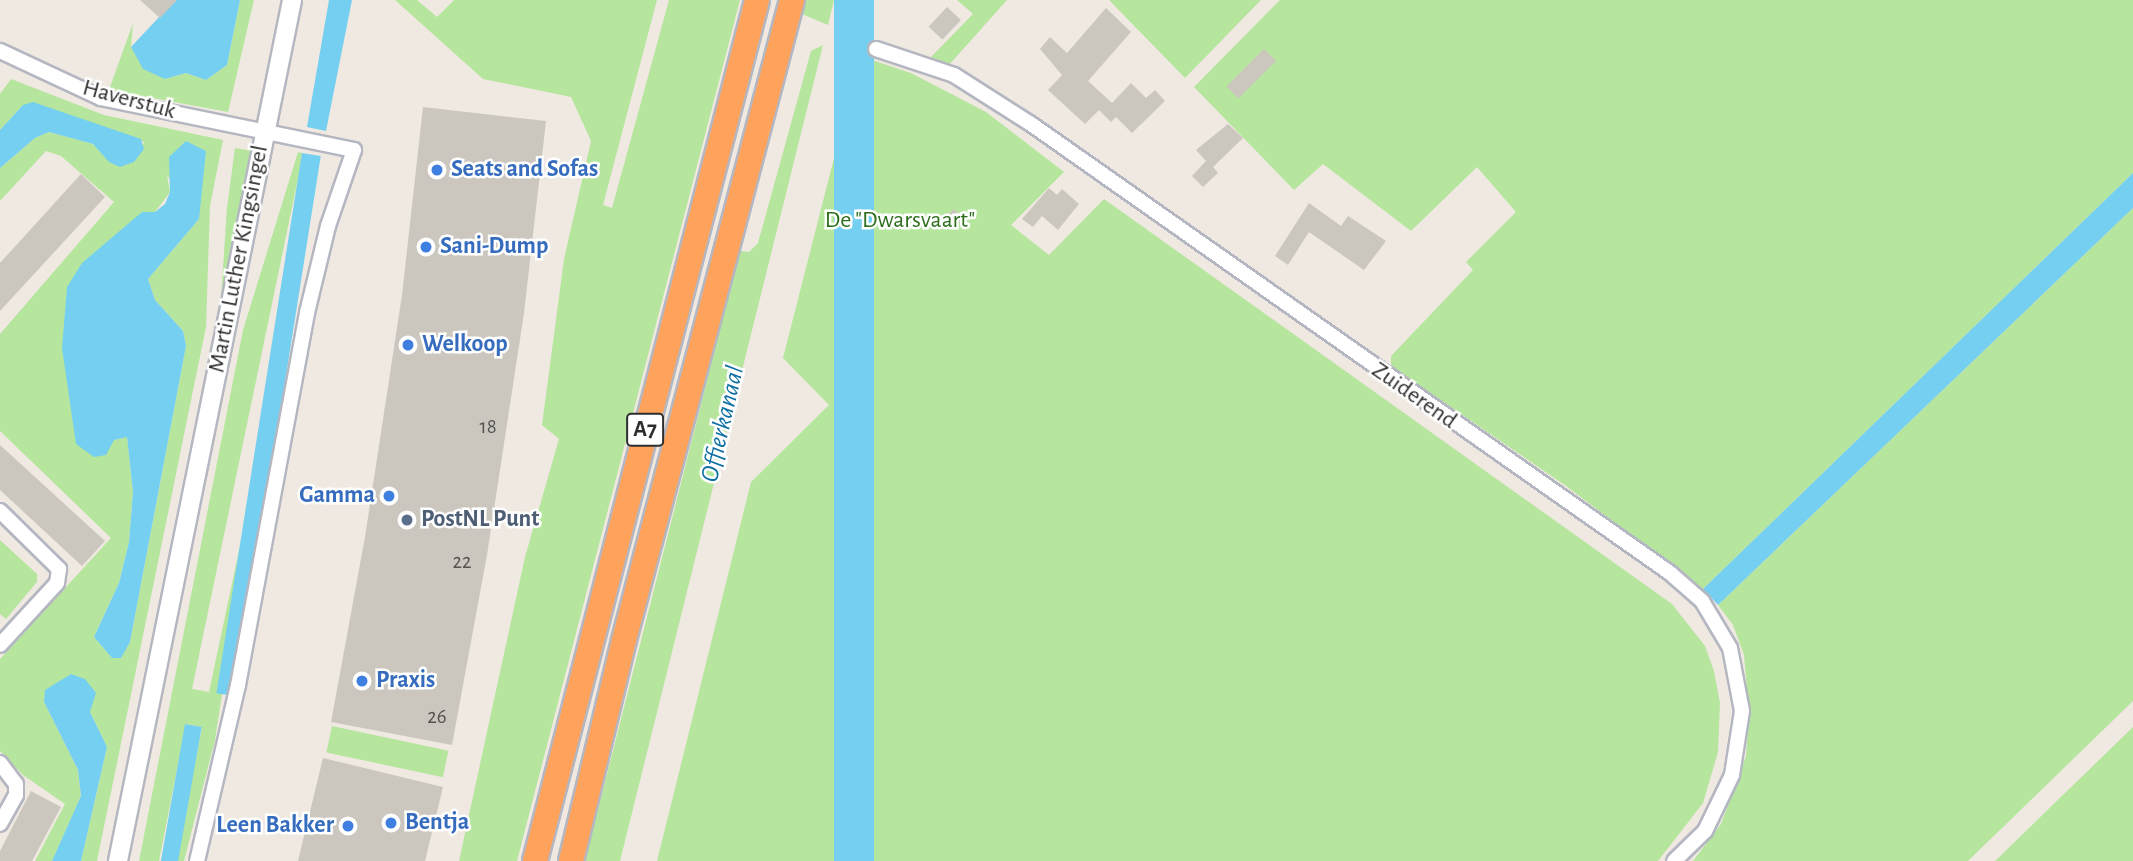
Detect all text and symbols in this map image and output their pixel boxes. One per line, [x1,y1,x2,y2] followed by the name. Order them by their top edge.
[79,74,179,126] street label: Haverstuk
[203,143,275,375] street label: Martin Luther Kingsingel
[451,156,598,184] place label: Seats and Sofas
[429,162,445,178] marker: Seats and Sofas
[825,207,975,235] park label: De "Dwarsvaart"
[440,233,548,261] place label: Sani-Dump
[418,239,434,255] marker: Sani-Dump
[422,331,508,359] place label: Welkoop
[400,337,416,353] marker: Welkoop
[1366,356,1462,436] street label: Zuiderend
[694,363,752,485] water label: Offierkanaal
[626,410,664,450] road number: A7
[479,414,497,440] house number: 18
[299,482,375,510] place label: Gamma
[381,488,397,504] marker: Gamma
[421,506,539,534] place label: PostNL Punt
[399,512,415,528] marker: PostNL Punt
[452,549,472,575] house number: 22
[376,667,435,695] place label: Praxis
[354,673,370,689] marker: Praxis
[427,704,447,730] house number: 26
[405,809,469,837] place label: Bentja
[216,812,334,840] place label: Leen Bakker
[383,815,399,831] marker: Bentja
[340,818,356,834] marker: Leen Bakker

